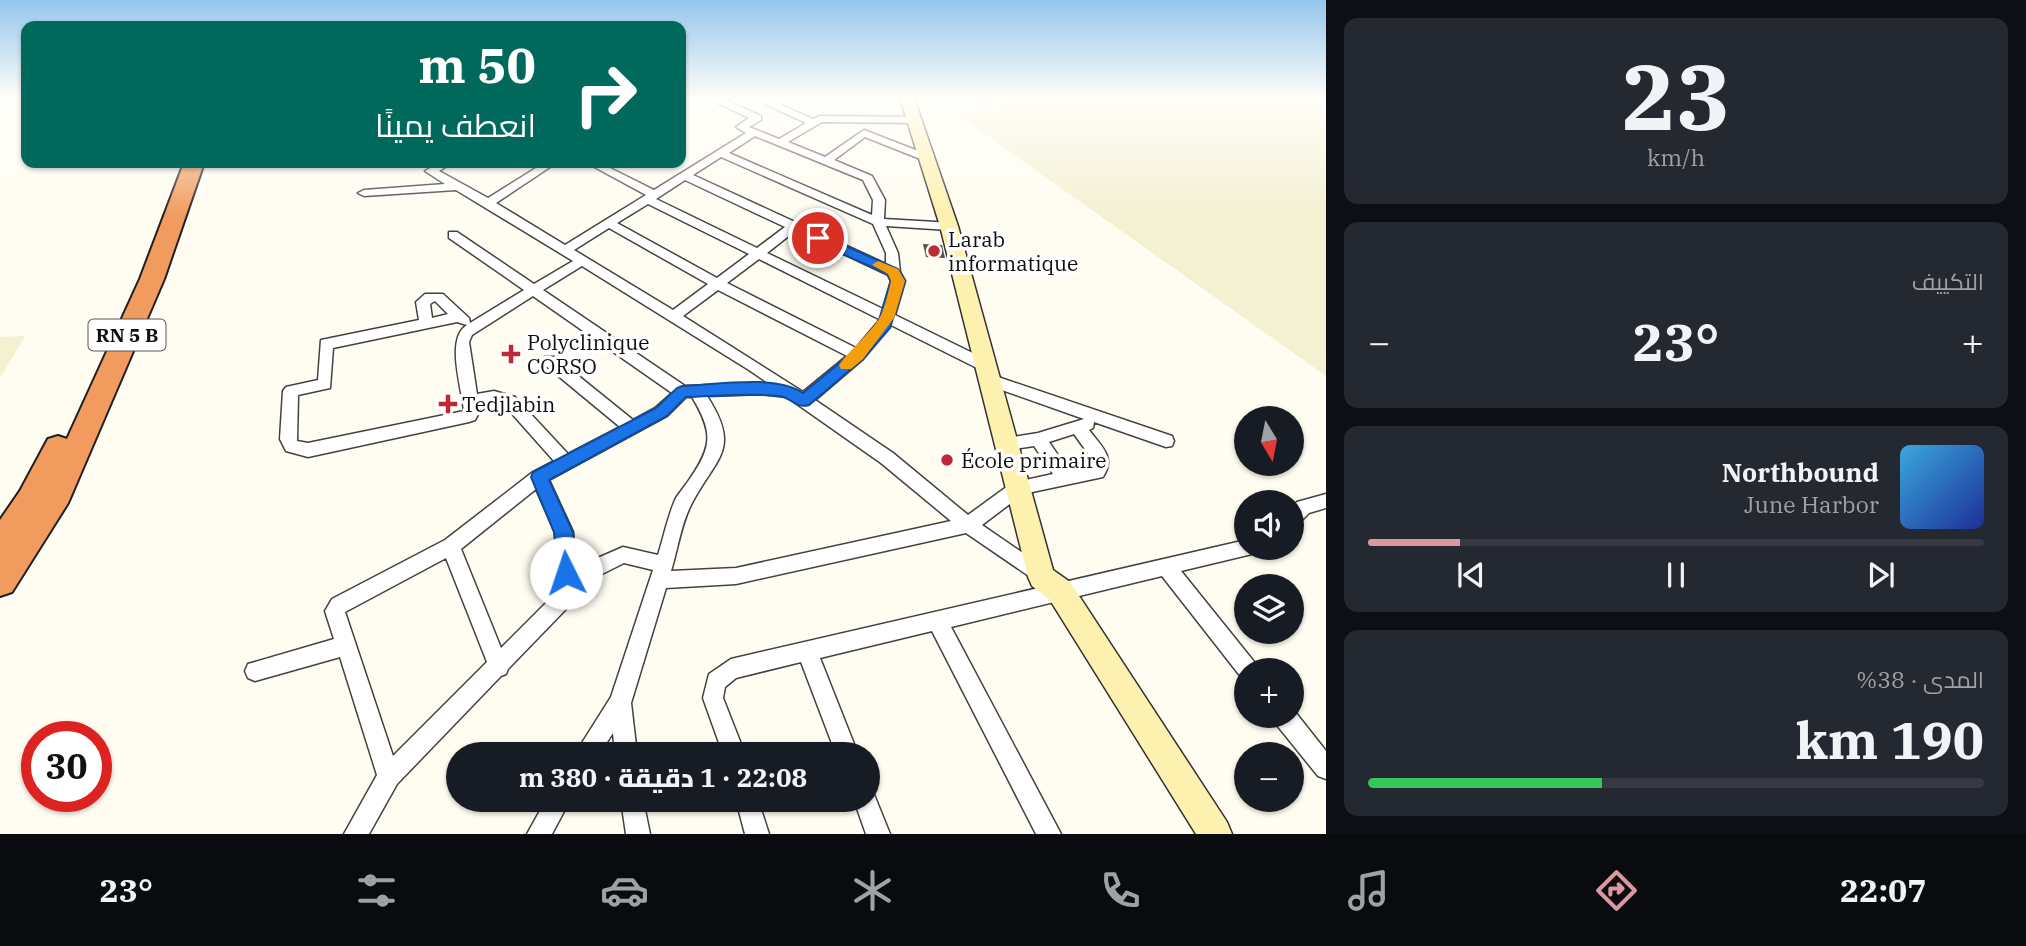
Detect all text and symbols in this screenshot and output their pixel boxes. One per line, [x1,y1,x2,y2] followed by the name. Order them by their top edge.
[418,33,536,96] text: 50 m
[1621,37,1731,155] text: 23
[560,49,651,140] icon: right
[375,104,536,146] text: انعطف يمينًا
[1647,142,1705,172] text: km/h
[788,208,848,268] pin
[799,219,837,257] icon: arrive
[948,225,1078,277] place label: Larab informatique
[926,243,942,259] marker: Larab informatique
[1912,266,1984,296] text: التكييف
[1633,308,1719,375] text: 23°
[1368,317,1391,366] text: −
[1961,317,1984,366] text: +
[88,320,166,350] road number: RN 5 B
[527,328,649,380] place label: Polyclinique CORSO
[501,344,521,364] marker: Polyclinique CORSO
[462,390,556,418] place label: Tedjlabin
[440,396,456,412] marker: Tedjlabin
[1234,406,1304,476] north arrow
[1234,406,1304,812] map controls
[961,446,1107,474] place label: École primaire
[939,452,955,468] marker: École primaire
[1722,455,1879,489] text: Northbound
[1744,489,1879,519] text: June Harbor
[1234,490,1304,560] button: sound
[529,536,603,610] position arrow
[1452,556,1490,594] icon: previous
[1657,556,1695,594] icon: pause
[1862,556,1900,594] icon: next
[1234,574,1304,644] button: layers
[1234,658,1304,728] button: +
[1856,664,1984,694] text: المدى · 38%
[1795,706,1984,773] text: 190 km
[21,721,112,812] speed limit sign: 30
[1234,742,1304,812] button: −
[519,760,807,794] text: 22:08 · 1 دقيقة · 380 m
[352,866,401,915] icon: filters
[600,866,649,915] icon: car
[848,866,897,915] icon: climate
[1096,866,1145,915] icon: phone
[1344,866,1393,915] icon: music
[1592,866,1641,915] icon: directions
[100,869,153,911] text: 23°
[1840,869,1927,911] text: 22:07

